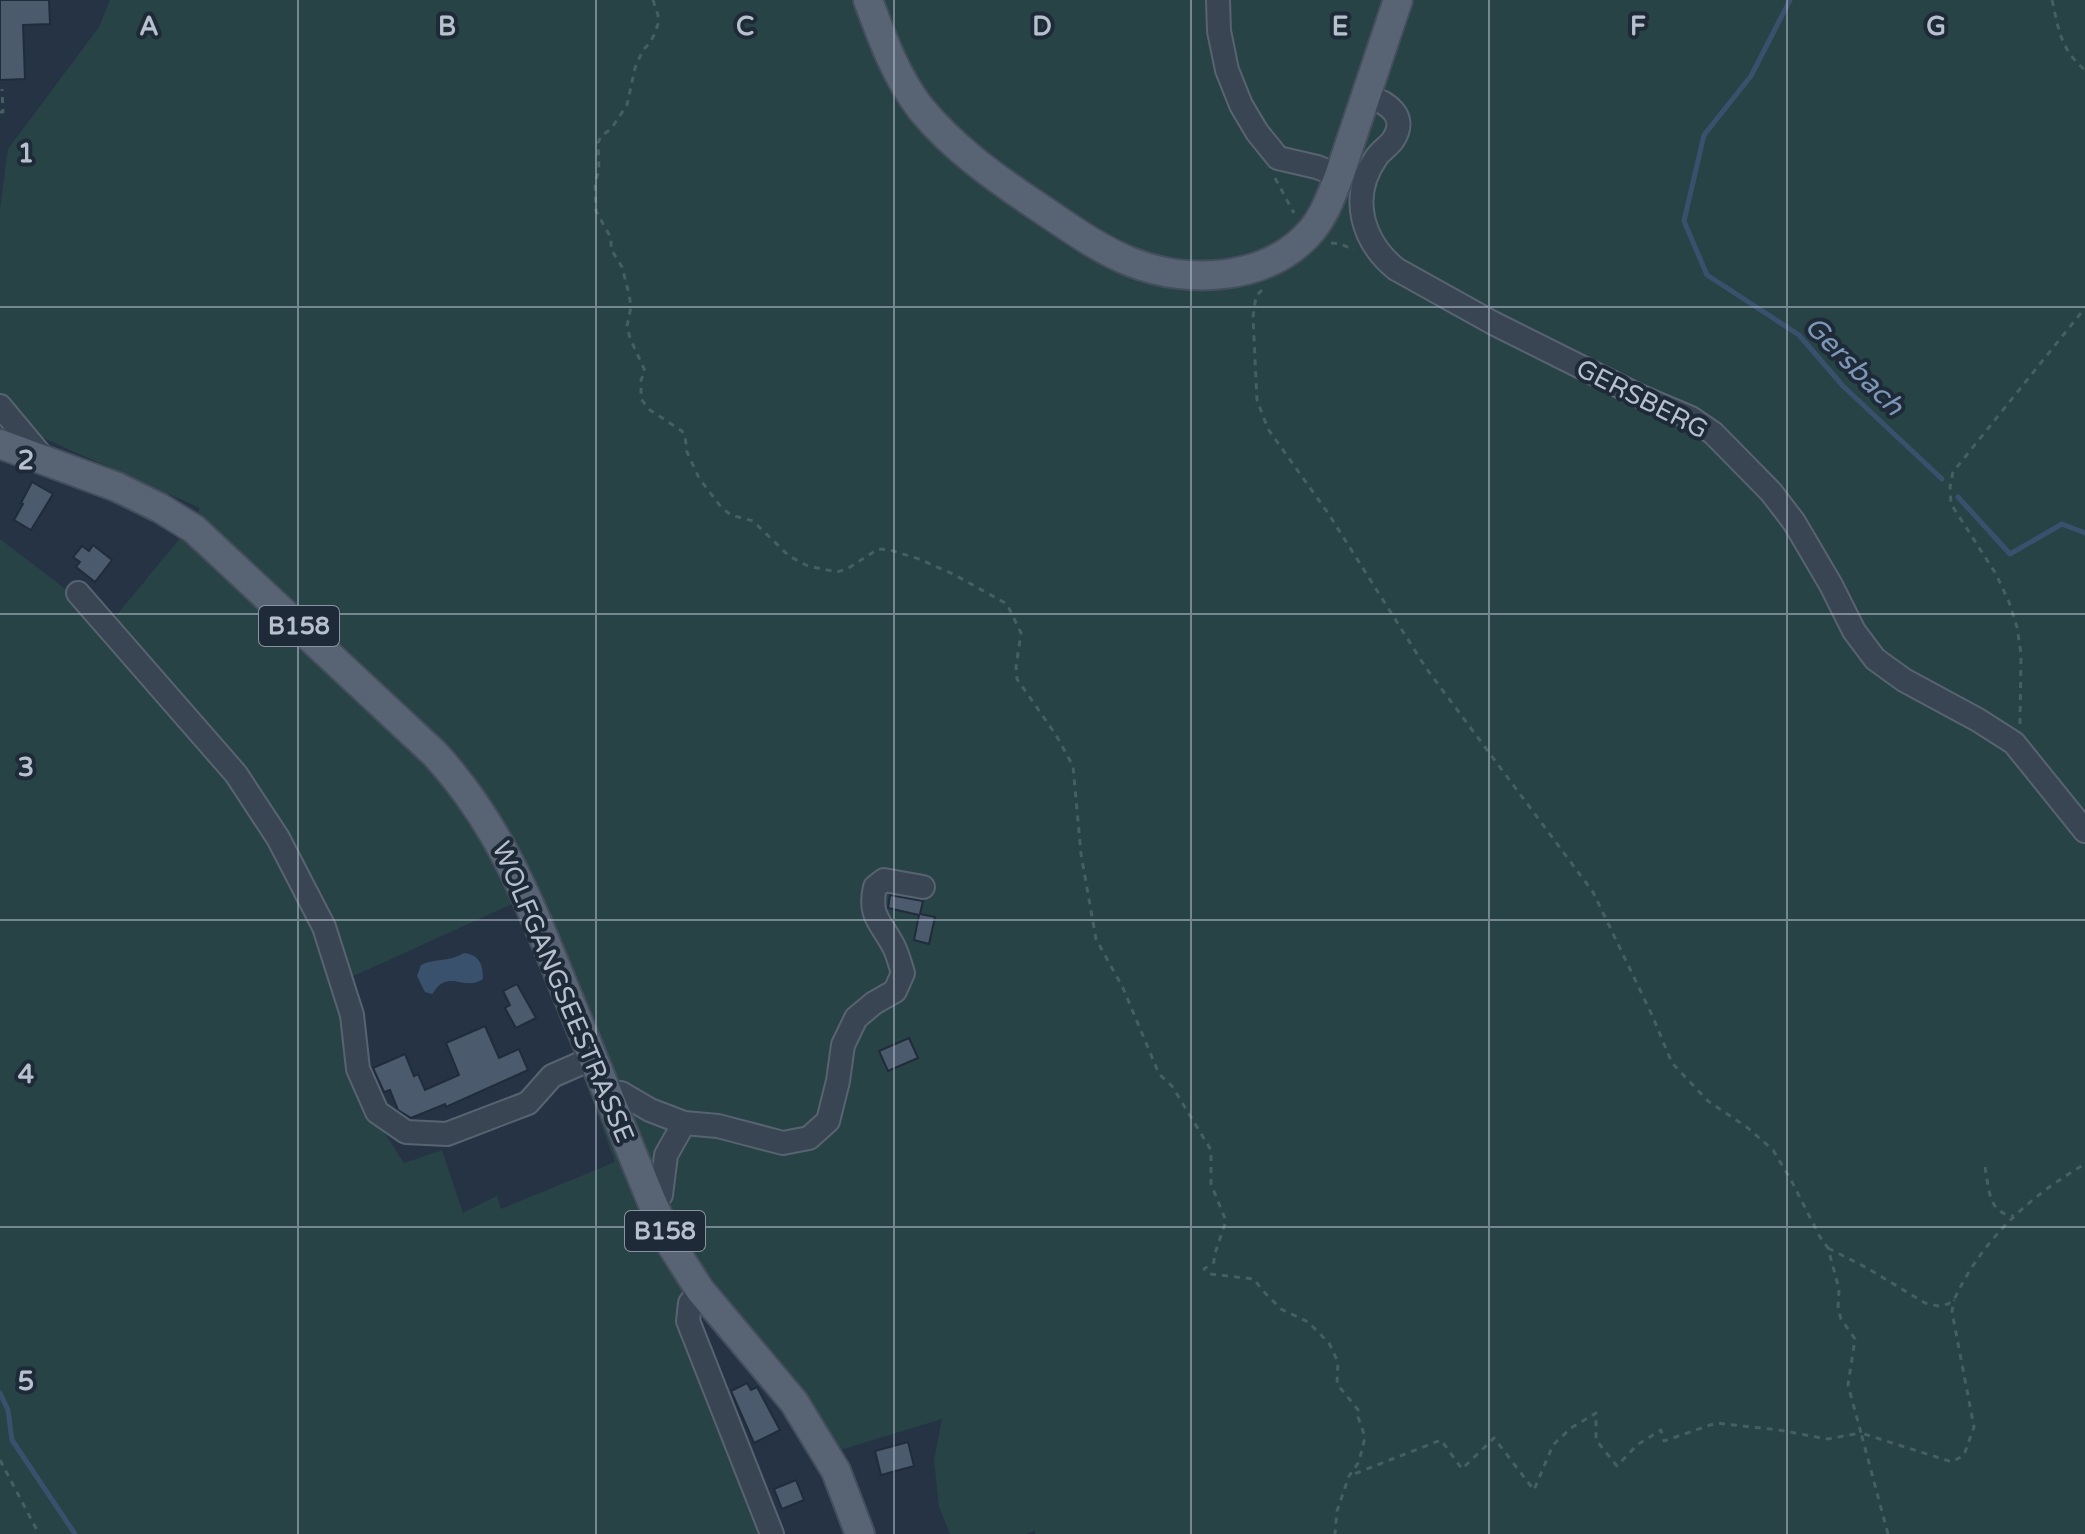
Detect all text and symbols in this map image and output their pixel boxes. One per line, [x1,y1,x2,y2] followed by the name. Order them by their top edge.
[139,11,159,42] text: A
[438,11,456,42] text: B
[736,11,754,42] text: C
[1032,11,1052,42] text: D
[1332,11,1348,42] text: E
[1630,11,1646,42] text: F
[1926,11,1946,42] text: G
[18,138,34,169] text: 1
[1797,309,1911,423] water label: Gersbach
[1571,353,1713,445] street label: GERSBERG
[18,445,34,476] text: 2
[259,606,339,646] road number: B158
[18,752,34,783] text: 3
[485,837,641,1147] street label: WOLFGANGSEESTRASSE
[18,1059,34,1090] text: 4
[625,1211,705,1251] road number: B158
[18,1366,34,1397] text: 5

